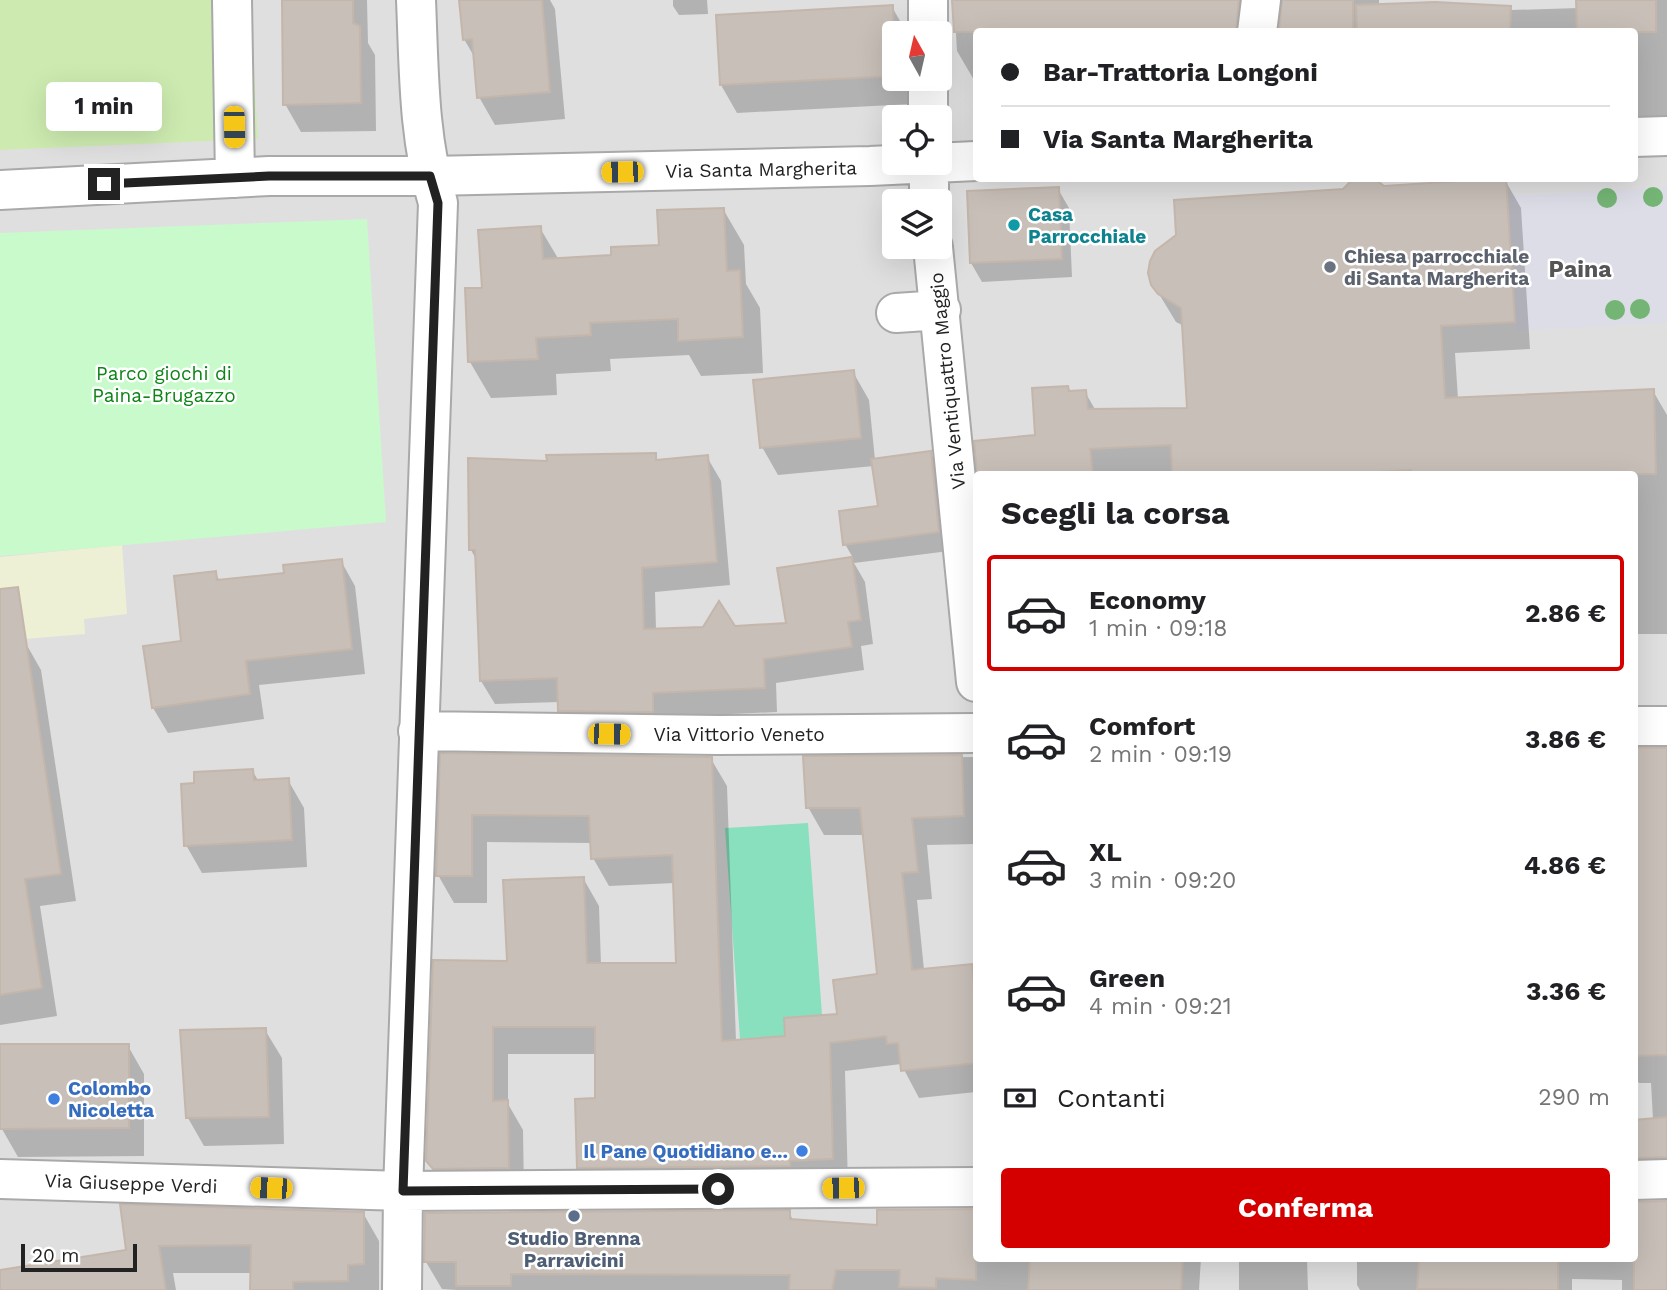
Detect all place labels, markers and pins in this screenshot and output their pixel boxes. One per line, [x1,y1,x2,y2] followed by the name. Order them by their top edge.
[1028,203,1146,248] place label: Casa Parrocchiale
[1006,217,1022,233] marker: Casa Parrocchiale
[1344,245,1529,290] place label: Chiesa parrocchiale di Santa Margherita
[1322,259,1338,275] marker: Chiesa parrocchiale di Santa Margherita
[68,1077,154,1122] place label: Colombo Nicoletta
[46,1091,62,1107] marker: Colombo Nicoletta
[583,1140,788,1163] place label: Il Pane Quotidiano e...
[794,1143,810,1159] marker: Il Pane Quotidiano e...
[566,1208,582,1224] marker: Studio Brenna Parravicini
[507,1227,641,1272] place label: Studio Brenna Parravicini

